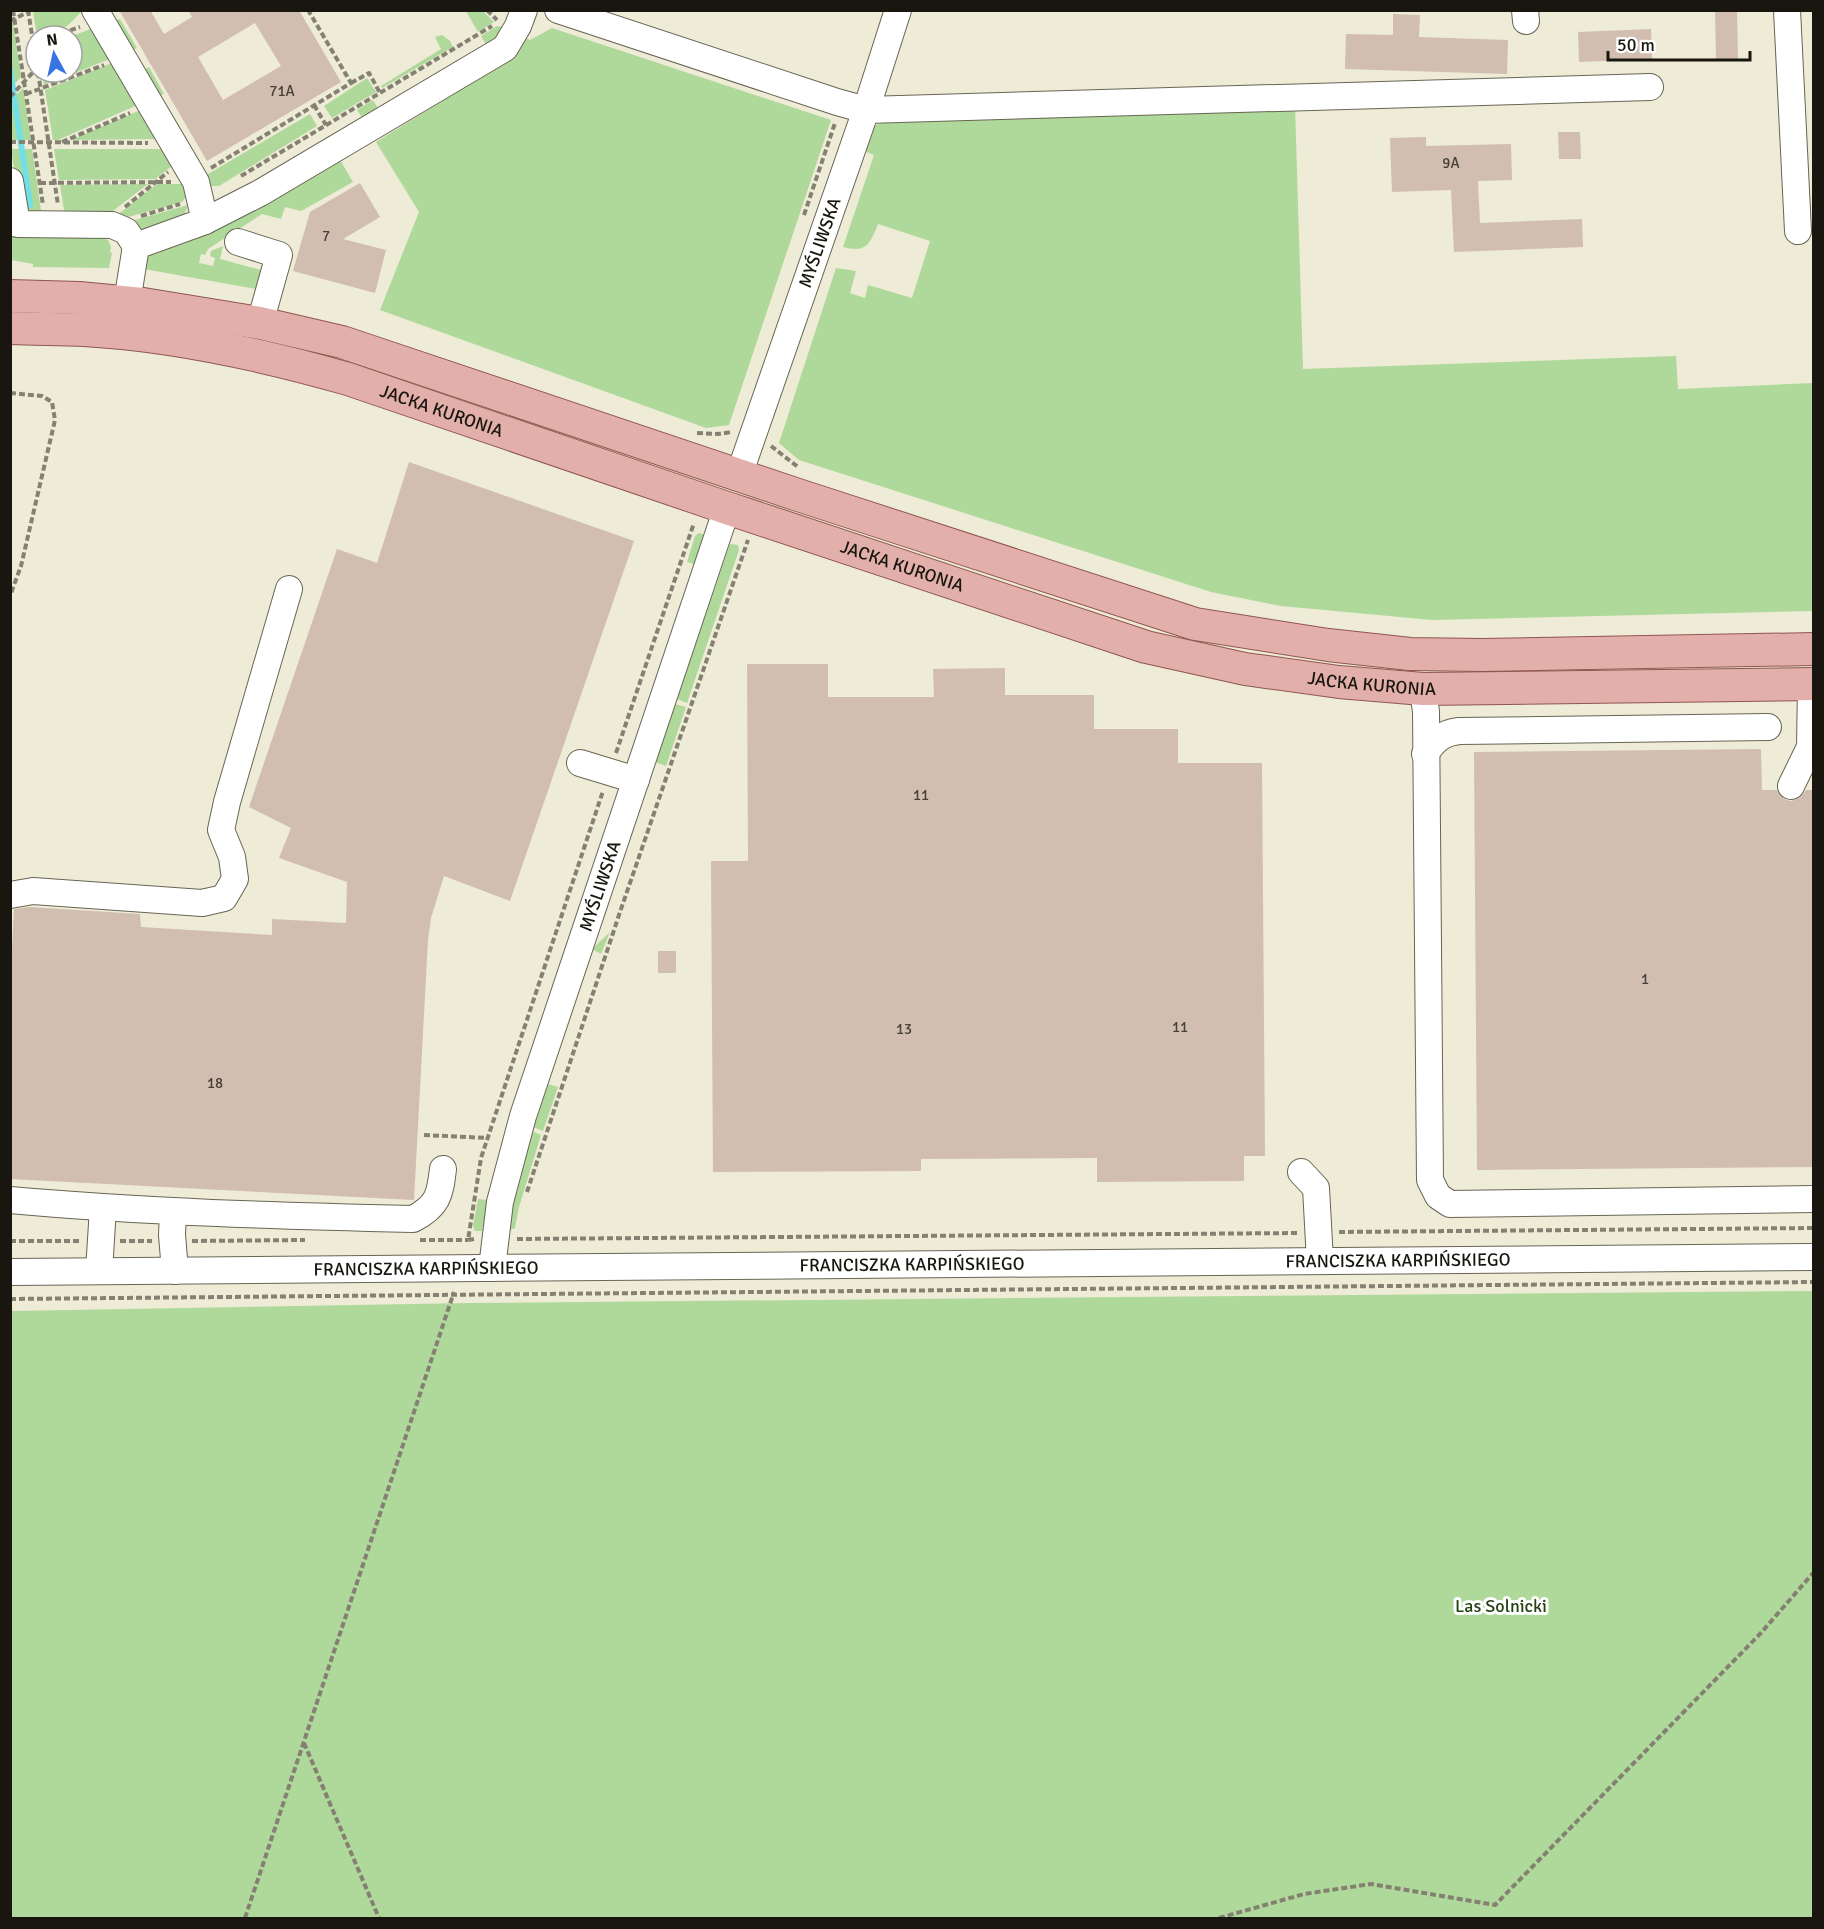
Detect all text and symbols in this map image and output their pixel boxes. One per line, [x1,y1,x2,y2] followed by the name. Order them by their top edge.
[24,24,84,84] north arrow
[1608,24,1750,62] scale bar
[45,29,59,51] text: N
[1617,34,1655,56] text: 50 m
[269,82,295,100] house number: 71A
[1442,154,1460,172] house number: 9A
[794,195,846,291] street label: MYŚLIWSKA
[322,227,330,245] house number: 7
[377,380,506,442] street label: JACKA KURONIA
[838,535,967,597] street label: JACKA KURONIA
[1306,667,1436,700] street label: JACKA KURONIA
[913,786,929,804] house number: 11
[575,838,626,934] street label: MYŚLIWSKA
[1641,970,1649,988] house number: 1
[1172,1018,1188,1036] house number: 11
[896,1020,912,1038] house number: 13
[207,1074,223,1092] house number: 18
[1285,1249,1511,1272] street label: FRANCISZKA KARPIŃSKIEGO
[799,1253,1025,1276] street label: FRANCISZKA KARPIŃSKIEGO
[313,1257,539,1280] street label: FRANCISZKA KARPIŃSKIEGO
[1455,1595,1547,1617] park label: Las Solnicki

